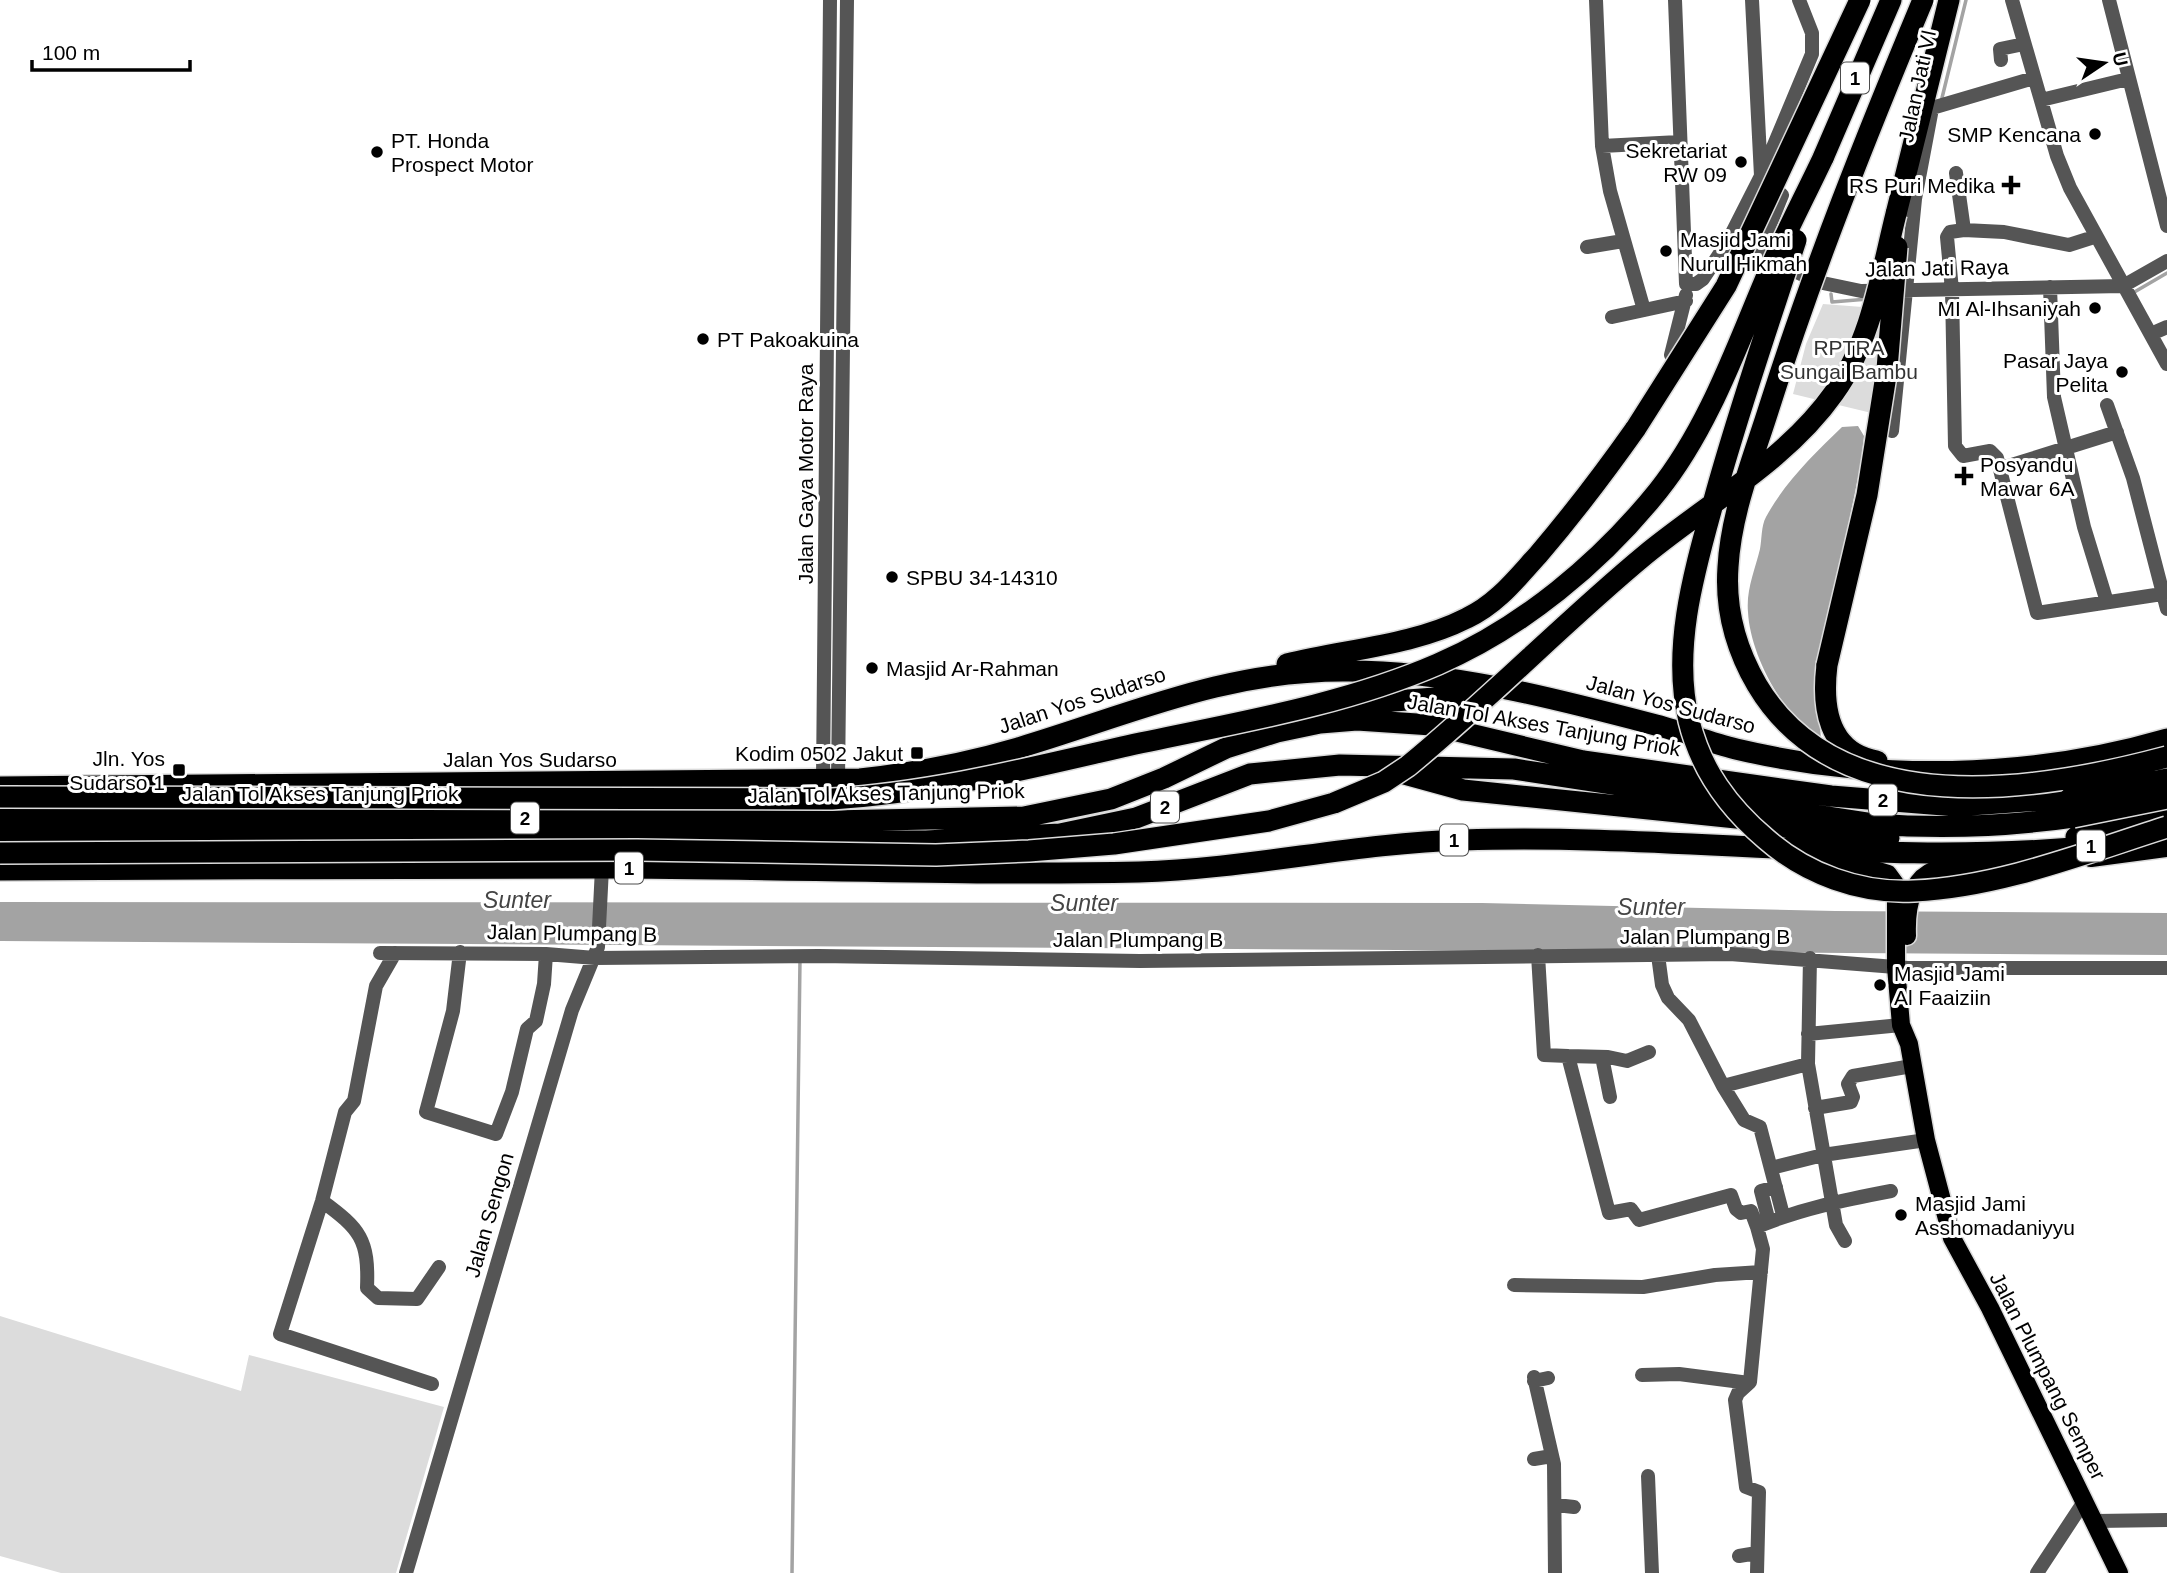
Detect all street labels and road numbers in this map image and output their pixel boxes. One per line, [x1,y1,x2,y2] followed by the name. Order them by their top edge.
[1894,28,1940,144] street label: Jalan Jati VI
[1841,62,1869,94] road number: 1
[1865,255,2009,281] street label: Jalan Jati Raya
[794,363,817,584] street label: Jalan Gaya Motor Raya
[996,662,1168,738] street label: Jalan Yos Sudarso
[1584,670,1758,738] street label: Jalan Yos Sudarso
[1406,690,1683,760] street label: Jalan Tol Akses Tanjung Priok
[443,748,617,771] street label: Jalan Yos Sudarso
[747,779,1025,807] street label: Jalan Tol Akses Tanjung Priok
[181,782,459,805] street label: Jalan Tol Akses Tanjung Priok
[1869,785,1897,816] road number: 2
[1151,792,1179,822] road number: 2
[511,803,539,834] road number: 2
[1440,824,1468,856] road number: 1
[2077,831,2105,862] road number: 1
[615,852,643,884] road number: 1
[487,920,657,946] street label: Jalan Plumpang B
[1620,925,1790,948] street label: Jalan Plumpang B
[1053,928,1223,951] street label: Jalan Plumpang B
[460,1150,518,1280] street label: Jalan Sengon
[1986,1268,2110,1484] street label: Jalan Plumpang Semper

